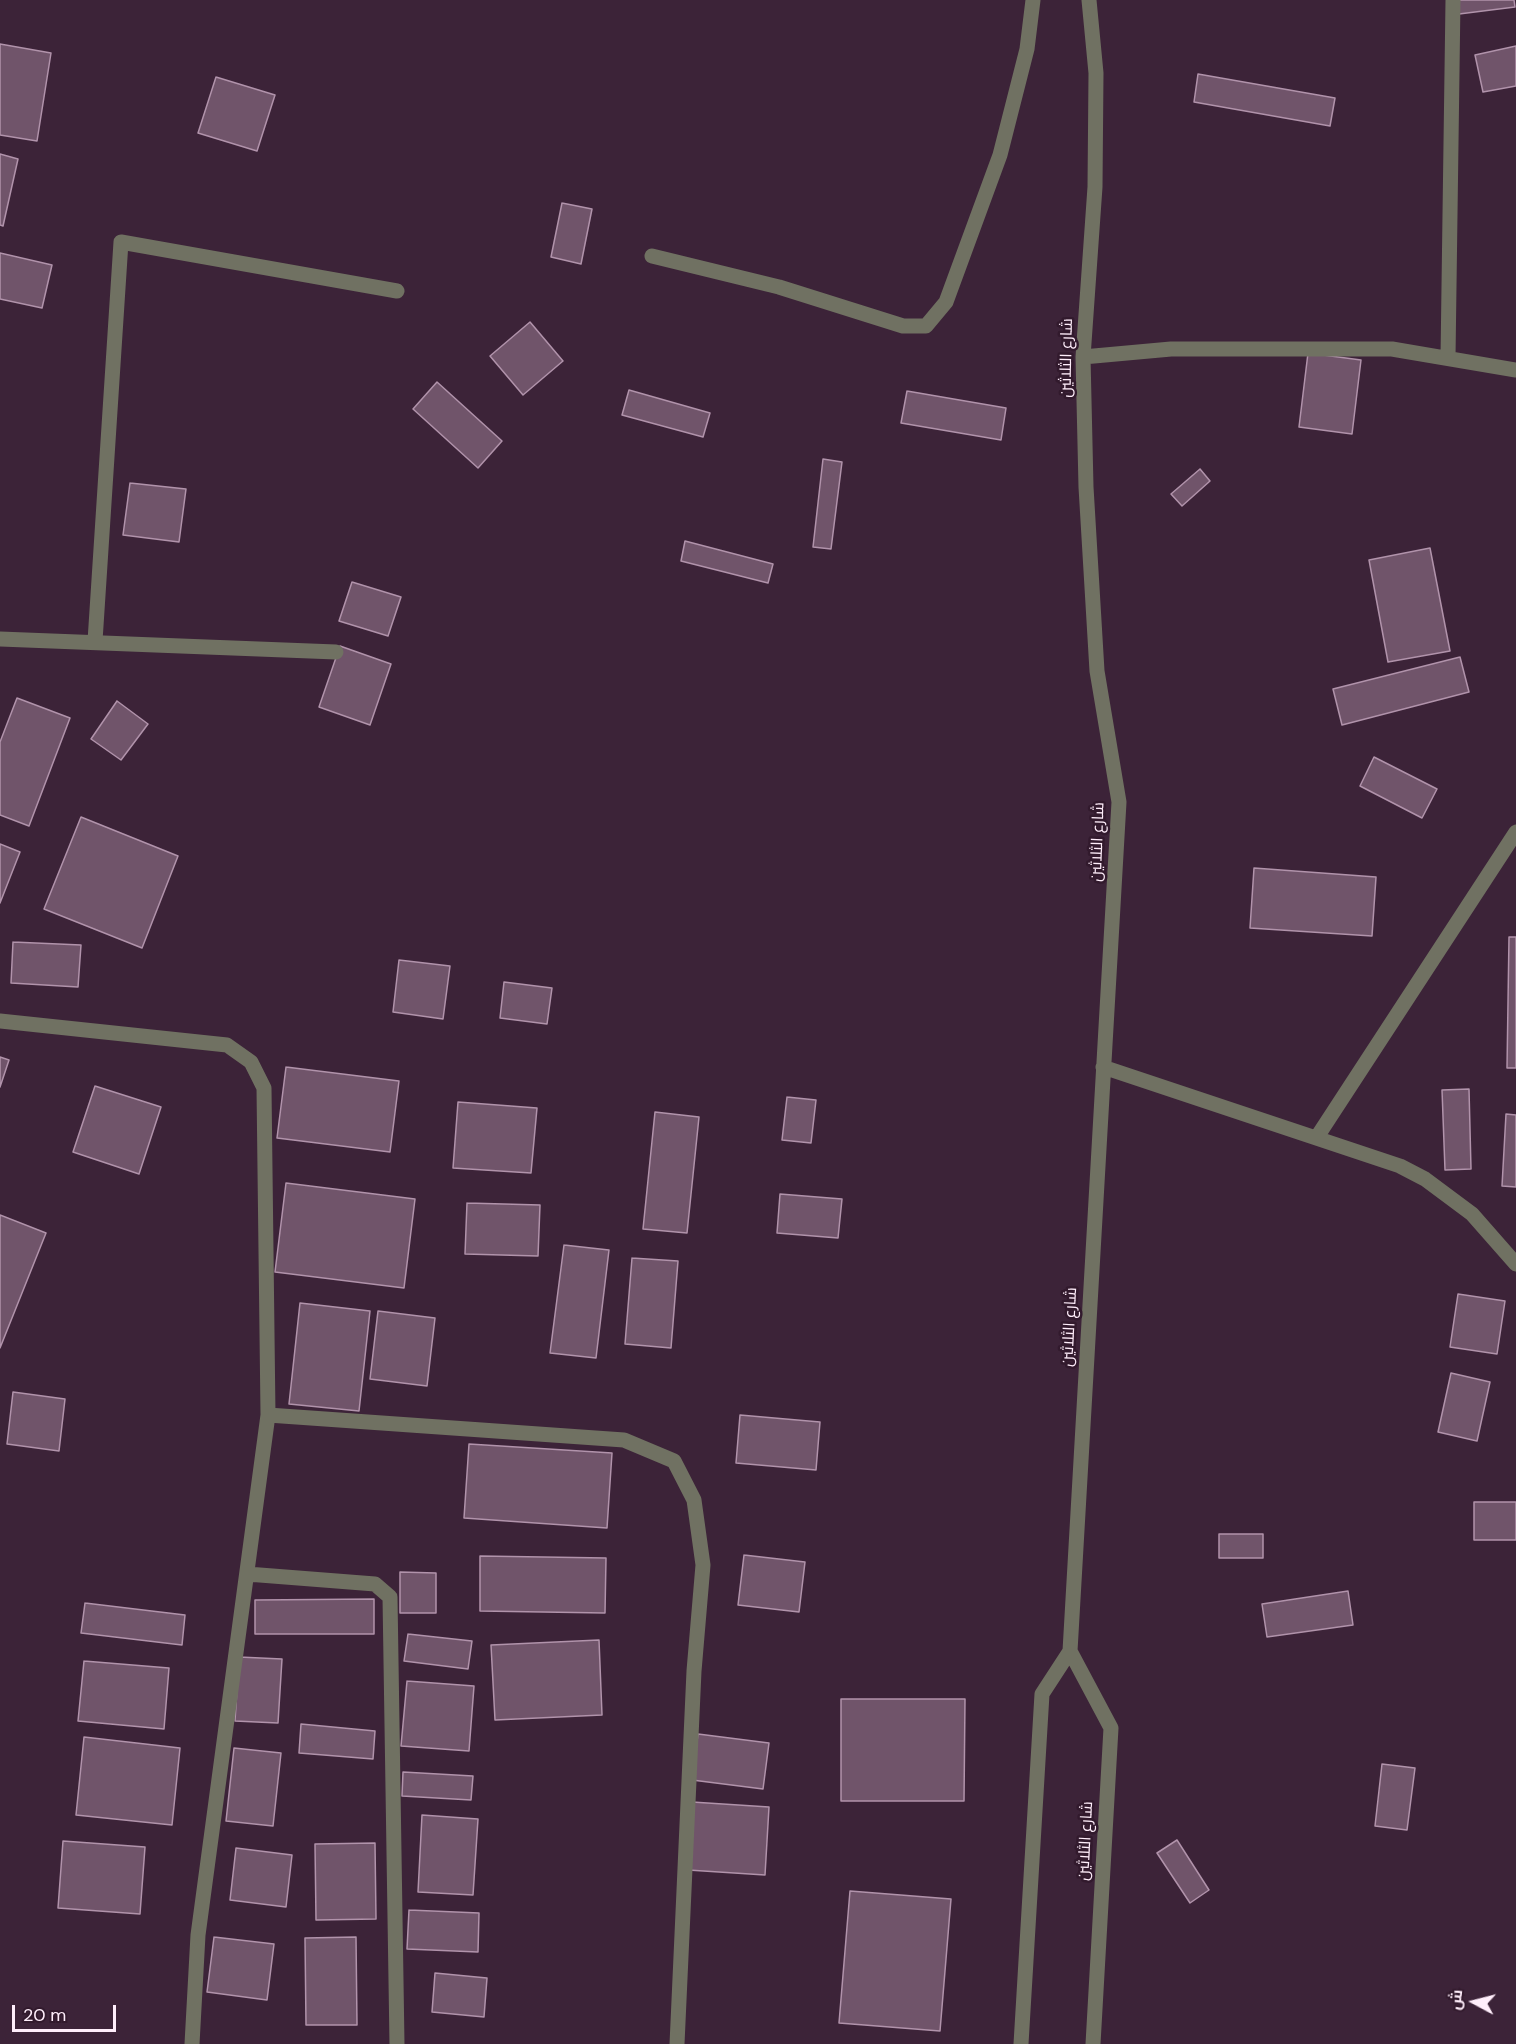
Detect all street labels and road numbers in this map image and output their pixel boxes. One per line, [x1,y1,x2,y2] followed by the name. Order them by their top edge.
[1057,318,1077,398] street label: شارع الثلاثين
[1087,802,1109,882] street label: شارع الثلاثين
[1058,1287,1082,1367] street label: شارع الثلاثين
[1074,1801,1098,1881] street label: شارع الثلاثين

